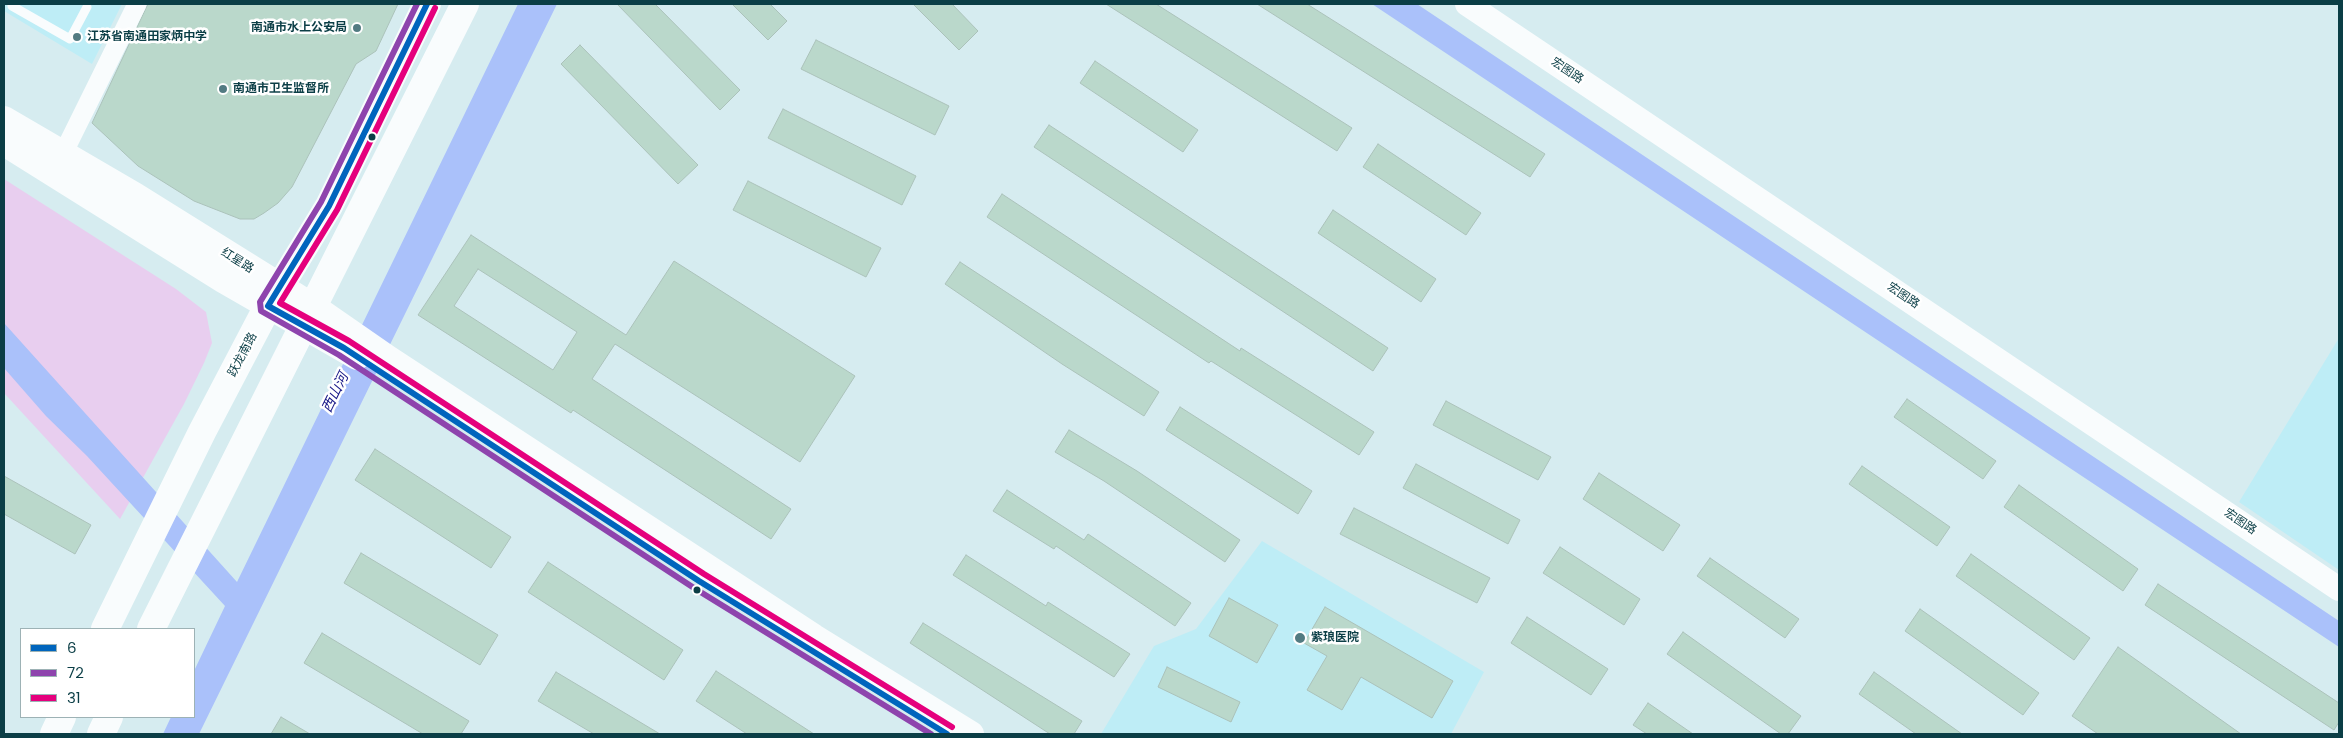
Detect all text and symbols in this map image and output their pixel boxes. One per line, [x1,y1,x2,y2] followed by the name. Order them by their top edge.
[251,21,347,35] place label: 南通市水上公安局
[351,22,363,34] marker: 南通市水上公安局
[87,30,207,44] place label: 江苏省南通田家炳中学
[71,31,83,43] marker: 江苏省南通田家炳中学
[1548,55,1586,87] street label: 宏图路
[233,82,329,96] place label: 南通市卫生监督所
[217,83,229,95] marker: 南通市卫生监督所
[367,132,377,142] unlabelled marker
[218,245,256,277] street label: 红星路
[1884,280,1922,312] street label: 宏图路
[225,330,261,380] street label: 跃龙南路
[319,370,353,416] water label: 西山河
[2221,506,2259,538] street label: 宏图路
[692,585,702,595] unlabelled marker
[20,628,195,718] legend
[1293,631,1307,645] marker: 紫琅医院
[1311,631,1359,645] place label: 紫琅医院
[67,637,77,658] text: 6
[67,662,84,683] text: 72
[67,687,81,708] text: 31

